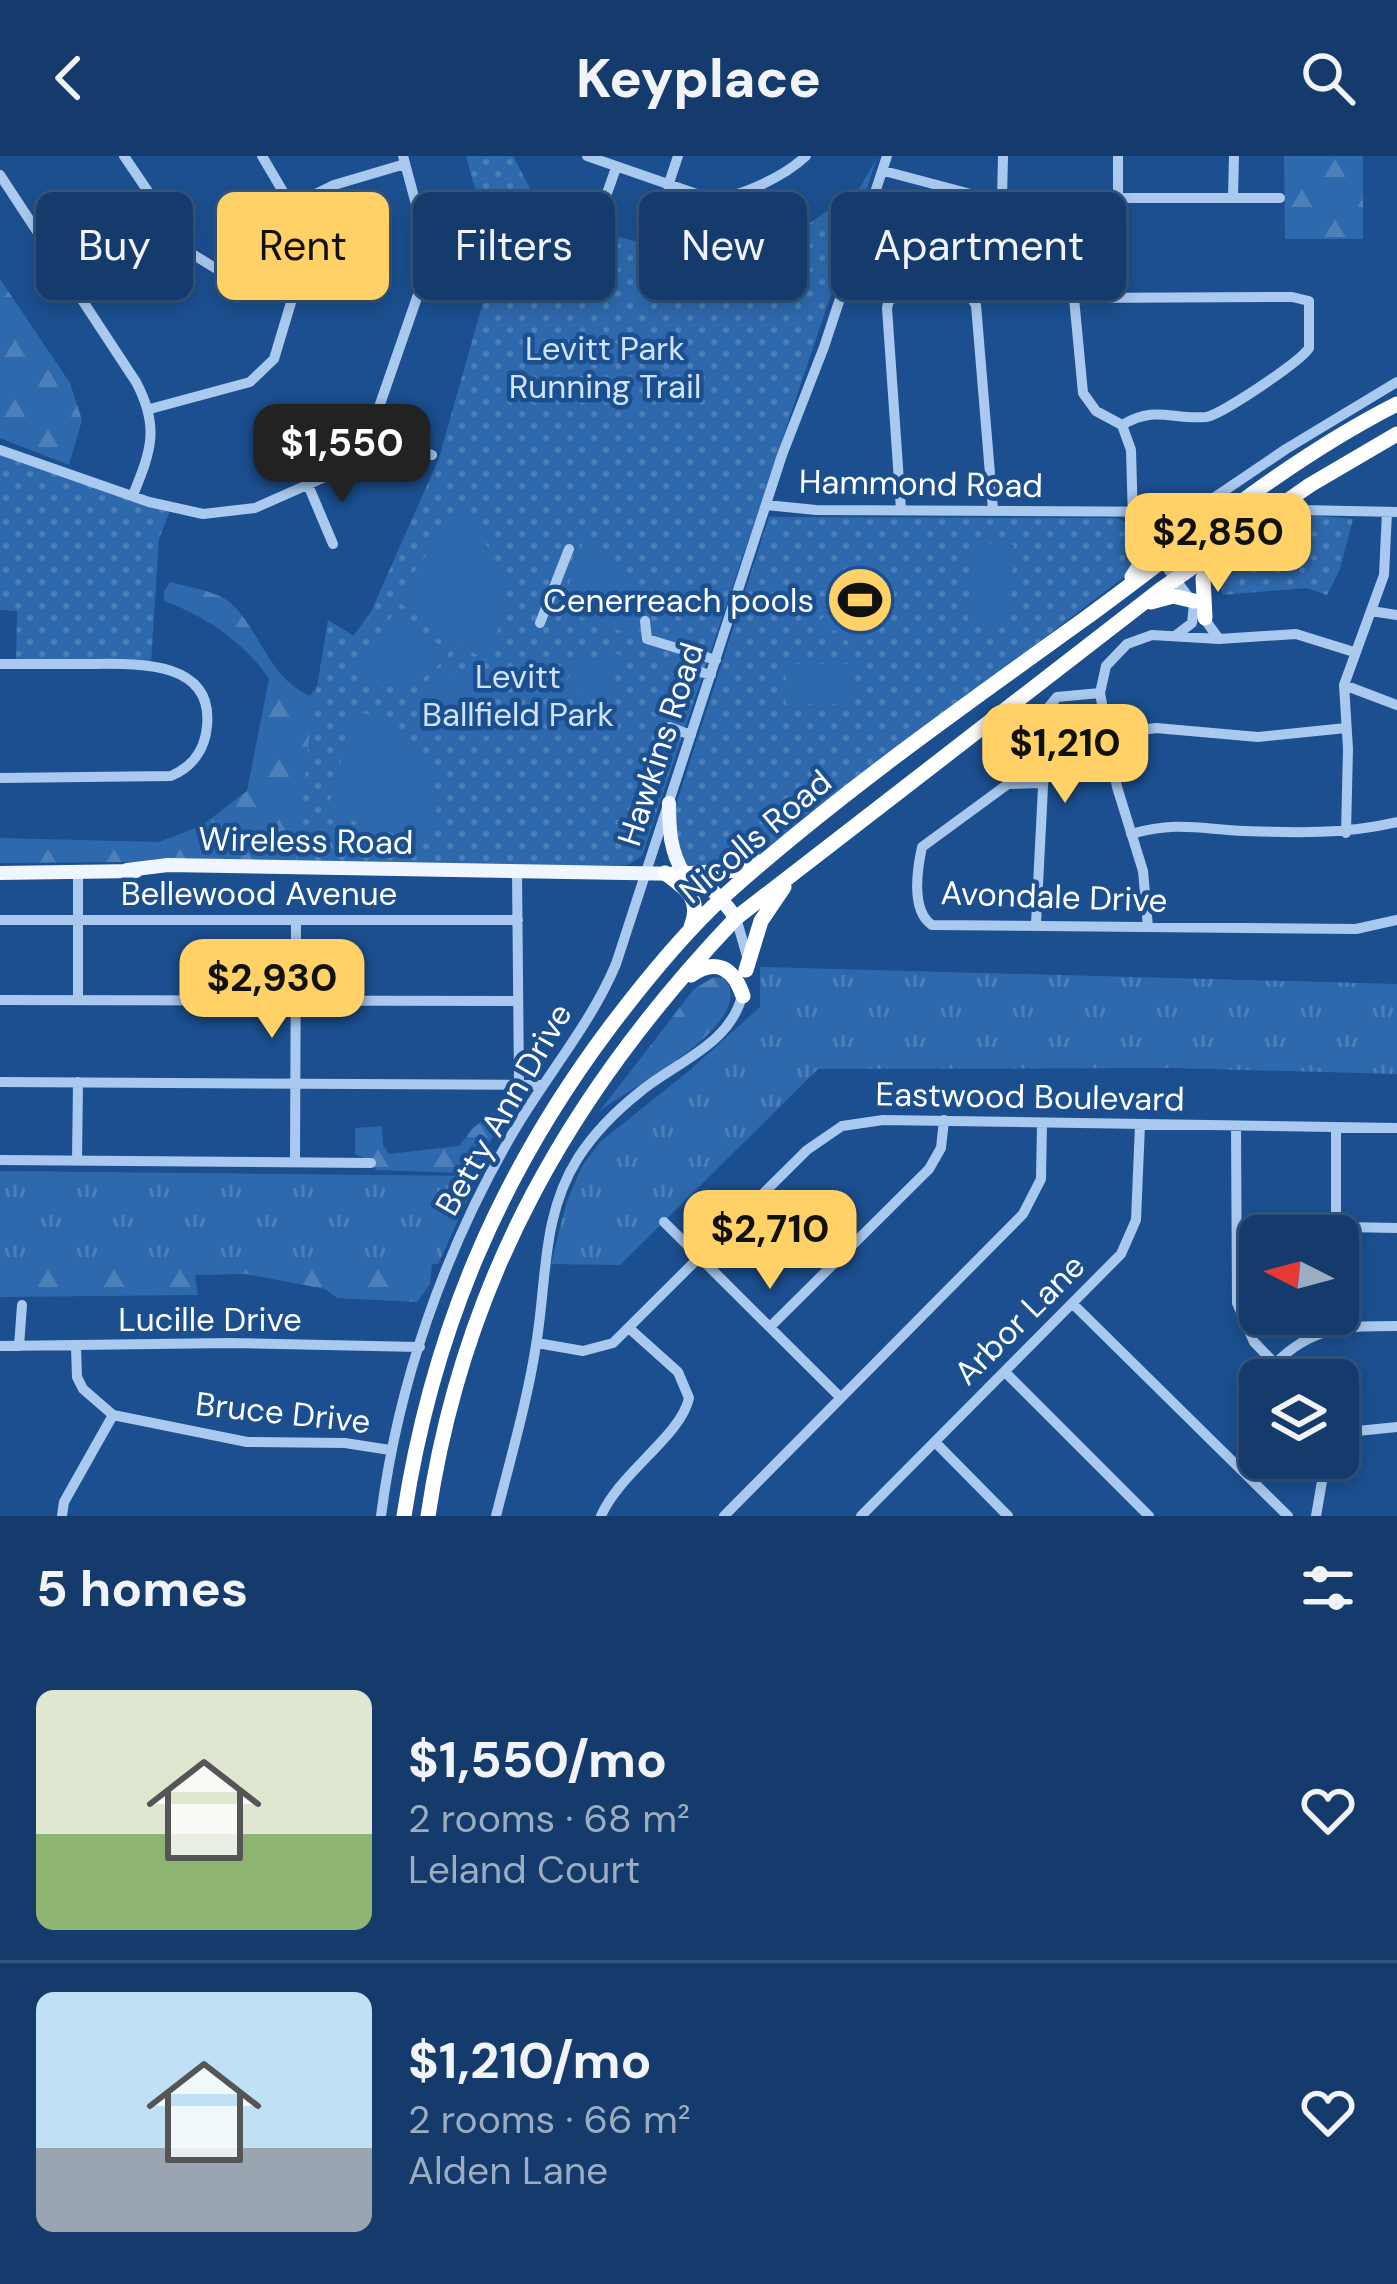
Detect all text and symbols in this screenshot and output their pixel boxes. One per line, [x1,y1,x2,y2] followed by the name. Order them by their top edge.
[576,43,821,114] text: Keyplace
[36,45,102,111] icon: back
[1295,45,1361,111] icon: search
[36,192,193,300] chip: Buy
[217,192,389,300] chip: Rent
[413,192,615,300] chip: Filters
[639,192,807,300] chip: New
[831,192,1126,300] chip: Apartment
[509,327,701,408] park label: Levitt Park Running Trail
[244,404,440,506] pin: $1,550
[280,417,404,468] text: $1,550
[799,460,1043,507] street label: Hammond Road
[1120,493,1316,595] pin: $2,850
[1152,506,1284,557] text: $2,850
[825,565,895,635] sports icon: Cenerreach pools
[543,579,814,622] place label: Cenerreach pools
[607,637,714,851] street label: Hawkins Road
[422,655,614,736] park label: Levitt Ballfield Park
[967,704,1163,806] pin: $1,210
[1009,717,1121,768] text: $1,210
[670,760,840,913] street label: Nicolls Road
[198,817,414,864] street label: Wireless Road
[940,871,1168,922] street label: Avondale Drive
[121,872,397,915] street label: Bellewood Avenue
[174,939,370,1041] pin: $2,930
[206,952,338,1003] text: $2,930
[425,996,582,1223] street label: Betty Ann Drive
[875,1072,1185,1121] street label: Eastwood Boulevard
[672,1190,868,1292] pin: $2,710
[711,1203,830,1254] text: $2,710
[1239,1215,1359,1335] north arrow
[1239,1215,1359,1479] map controls
[945,1245,1094,1394] street label: Arbor Lane
[118,1298,302,1341] street label: Lucille Drive
[1239,1359,1359,1479] button: layers
[193,1382,372,1443] street label: Bruce Drive
[36,1555,248,1622] text: 5 homes
[1295,1555,1361,1621] icon: filters
[408,1726,667,1793] text: $1,550/mo
[132,1738,276,1882] icon: home
[1295,1777,1361,1843] icon: heart
[408,1793,690,1844] text: 2 rooms · 68 m²
[408,1844,640,1895] text: Leland Court
[408,2027,652,2094] text: $1,210/mo
[132,2040,276,2184] icon: home
[1295,2079,1361,2145] icon: heart
[408,2094,691,2145] text: 2 rooms · 66 m²
[408,2145,608,2196] text: Alden Lane

